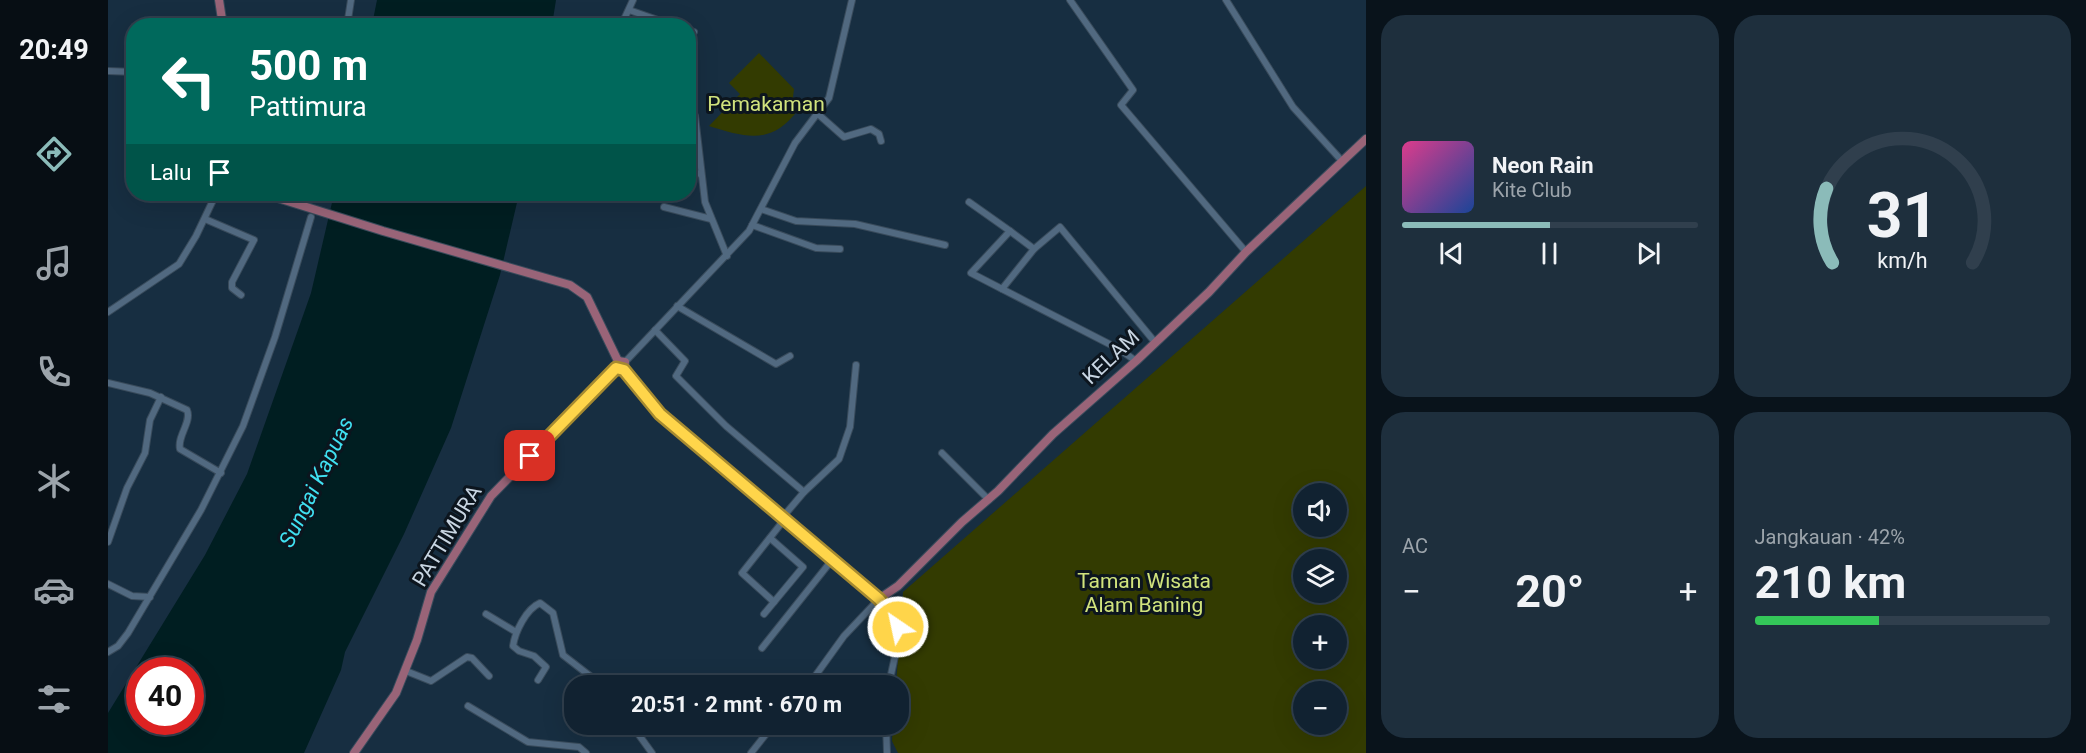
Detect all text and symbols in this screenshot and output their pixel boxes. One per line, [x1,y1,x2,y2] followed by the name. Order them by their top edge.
[19,34,89,66] text: 20:49
[249,41,368,90] text: 500 m
[150,42,228,120] icon: left
[249,91,367,123] text: Pattimura
[707,92,825,116] park label: Pemakaman
[33,133,75,175] icon: directions
[1492,153,1594,178] text: Neon Rain
[203,156,236,189] icon: arrive
[150,160,191,185] text: Lalu
[1492,178,1572,202] text: Kite Club
[1866,179,1938,252] text: 31
[1435,237,1468,270] icon: previous
[1533,237,1566,270] icon: pause
[1632,237,1665,270] icon: next
[33,242,75,284] icon: music
[1877,248,1927,273] text: km/h
[1078,325,1144,389] street label: KELAM
[33,351,75,393] icon: phone
[274,413,358,551] water label: Sungai Kapuas
[504,430,555,481] pin
[513,439,546,472] icon: arrive
[33,460,75,502] icon: climate
[407,481,487,591] street label: PATTIMURA
[1293,483,1347,735] map controls
[1293,483,1347,537] button: sound
[1755,525,1905,549] text: Jangkauan · 42%
[1402,534,1428,558] text: AC
[1293,549,1347,603] button: layers
[1755,556,1906,609] text: 210 km
[1515,565,1584,618] text: 20°
[33,569,75,611] icon: car
[1077,569,1211,617] park label: Taman Wisata Alam Baning
[1402,572,1421,611] text: −
[1679,572,1698,611] text: +
[866,595,930,659] position arrow
[1293,615,1347,669] button: +
[126,657,204,735] speed limit sign: 40
[33,678,75,720] icon: filters
[1293,681,1347,735] button: −
[631,692,842,717] text: 20:51 · 2 mnt · 670 m

